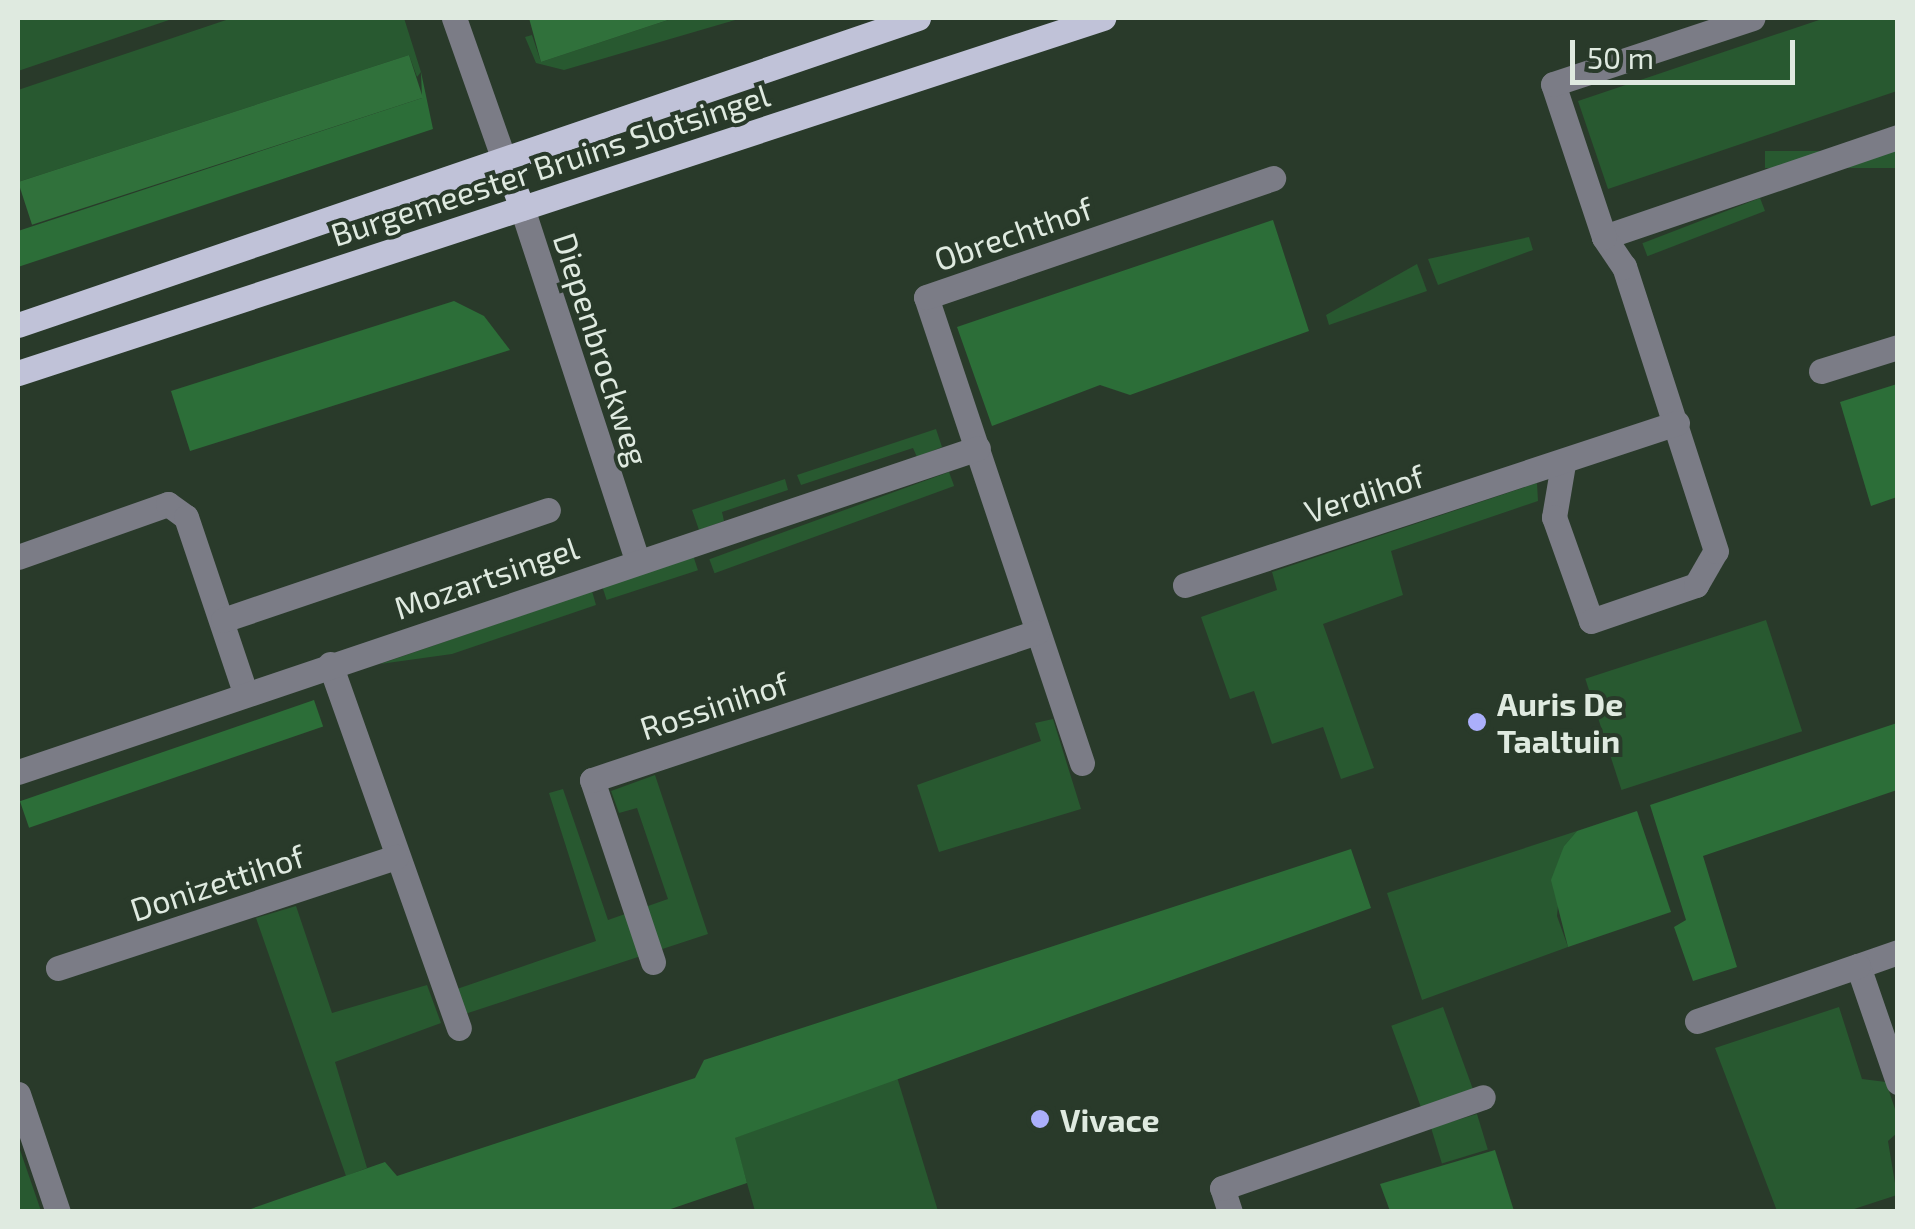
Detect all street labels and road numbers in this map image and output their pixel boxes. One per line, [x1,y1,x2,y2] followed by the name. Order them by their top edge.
[326,75,774,253] street label: Burgemeester Bruins Slotsingel
[929,188,1097,278] street label: Obrechthof
[546,228,658,470] street label: Diepenbrockweg
[1300,456,1428,530] street label: Verdihof
[389,528,583,626] street label: Mozartsingel
[635,663,793,747] street label: Rossinihof
[125,836,309,928] street label: Donizettihof

